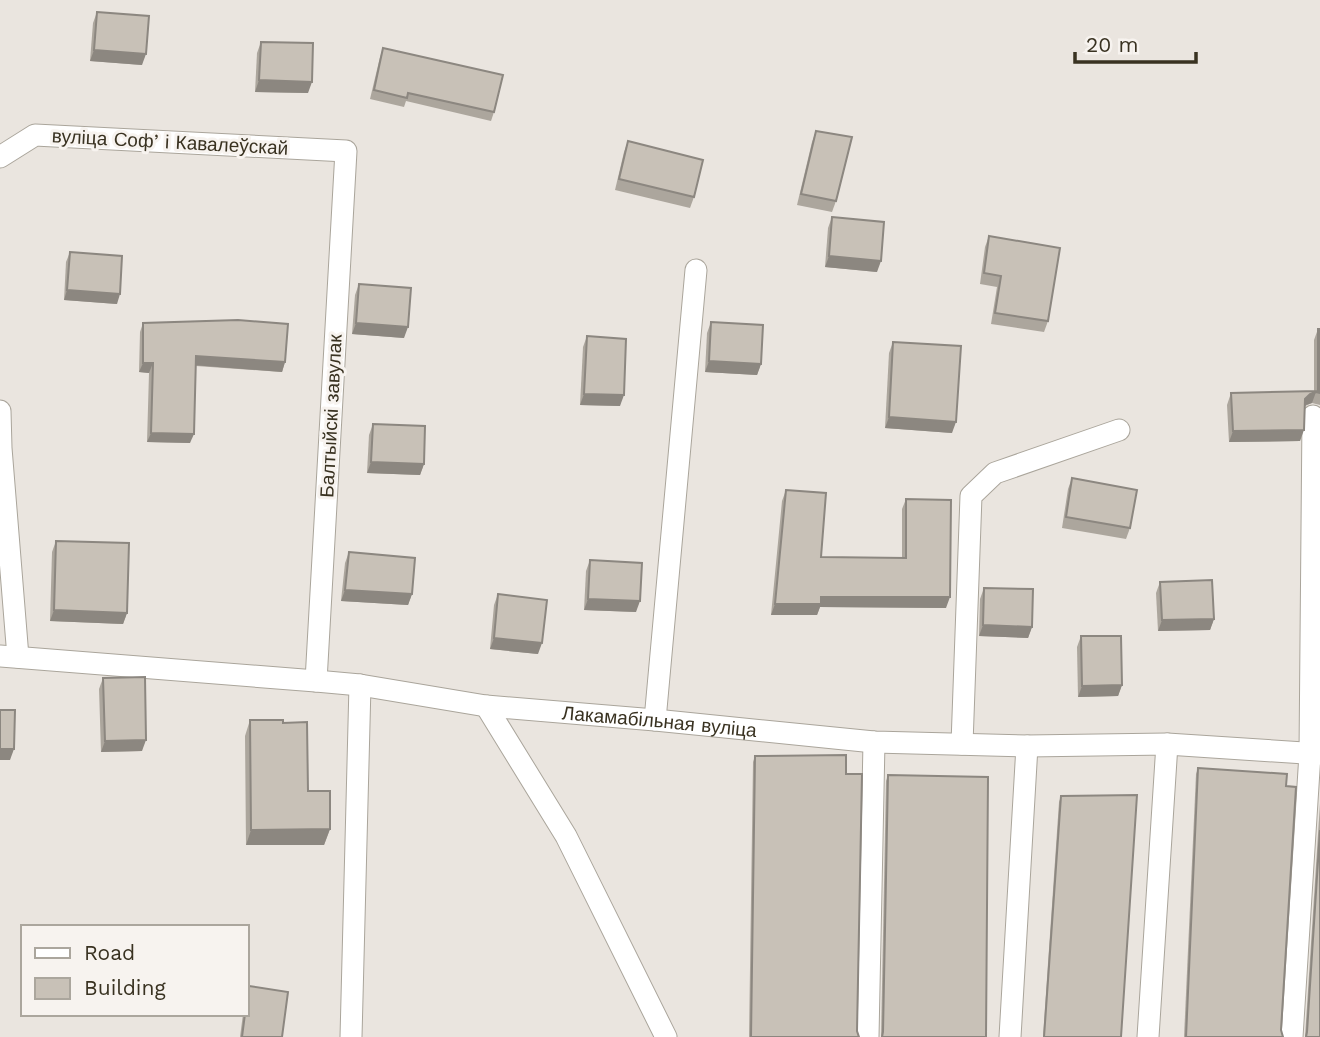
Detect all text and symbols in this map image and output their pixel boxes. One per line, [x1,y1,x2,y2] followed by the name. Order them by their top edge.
[1075,21,1196,65] scale bar
[1086,32,1138,57] text: 20 m
[51,124,289,160] street label: вуліца Софʼі Кавалеўскай
[315,333,347,498] street label: Балтыйскі завулак
[561,701,758,742] street label: Лакамабільная вуліца
[21,925,248,1016] legend
[84,940,135,965] text: Road
[84,975,166,1000] text: Building

